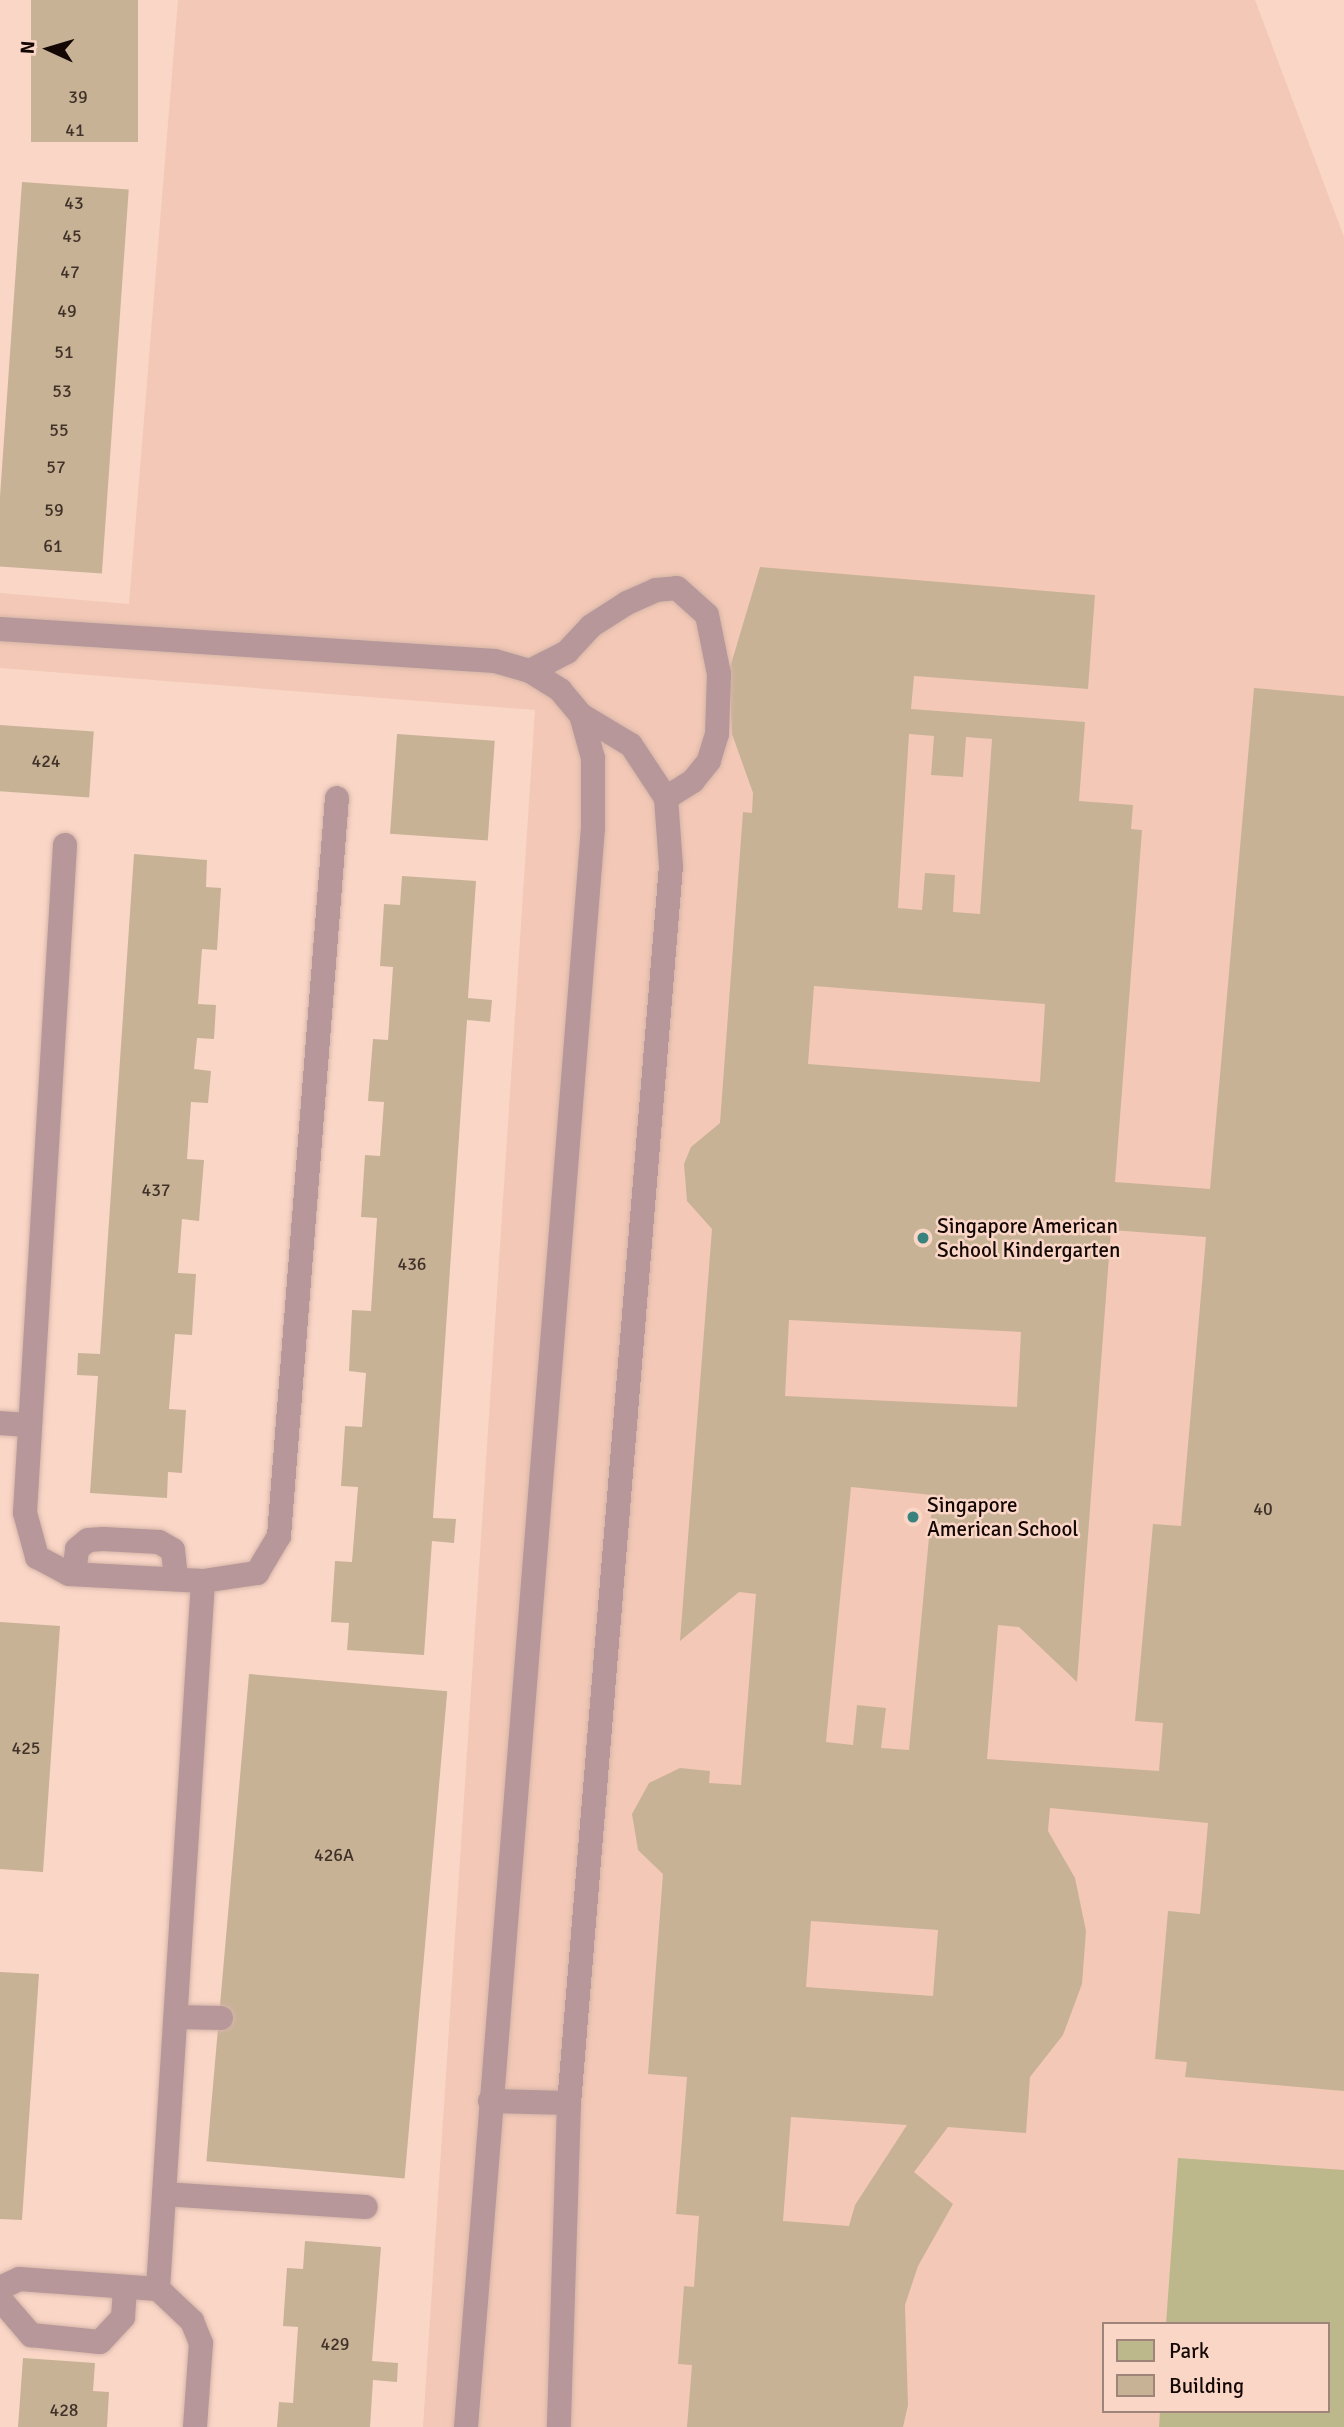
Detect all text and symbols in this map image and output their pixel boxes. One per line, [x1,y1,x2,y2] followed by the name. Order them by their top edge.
[14,14,84,84] north arrow
[16,40,40,55] text: N
[68,86,88,108] house number: 39
[65,119,85,141] house number: 41
[64,192,84,214] house number: 43
[62,225,82,247] house number: 45
[60,261,80,283] house number: 47
[57,300,77,322] house number: 49
[54,341,74,363] house number: 51
[52,380,72,402] house number: 53
[49,419,69,441] house number: 55
[46,456,66,478] house number: 57
[44,499,64,521] house number: 59
[43,535,63,557] house number: 61
[31,750,61,772] house number: 424
[141,1179,171,1201] house number: 437
[937,1213,1120,1263] place label: Singapore American School Kindergarten
[915,1230,931,1246] marker: Singapore American School Kindergarten
[397,1253,427,1275] house number: 436
[927,1492,1078,1542] place label: Singapore American School
[1253,1498,1273,1520] house number: 40
[905,1509,921,1525] marker: Singapore American School
[11,1737,41,1759] house number: 425
[314,1844,354,1866] house number: 426A
[1102,2322,1330,2413] legend
[320,2333,350,2355] house number: 429
[1169,2338,1209,2364] text: Park
[1169,2373,1244,2399] text: Building
[49,2399,79,2421] house number: 428

